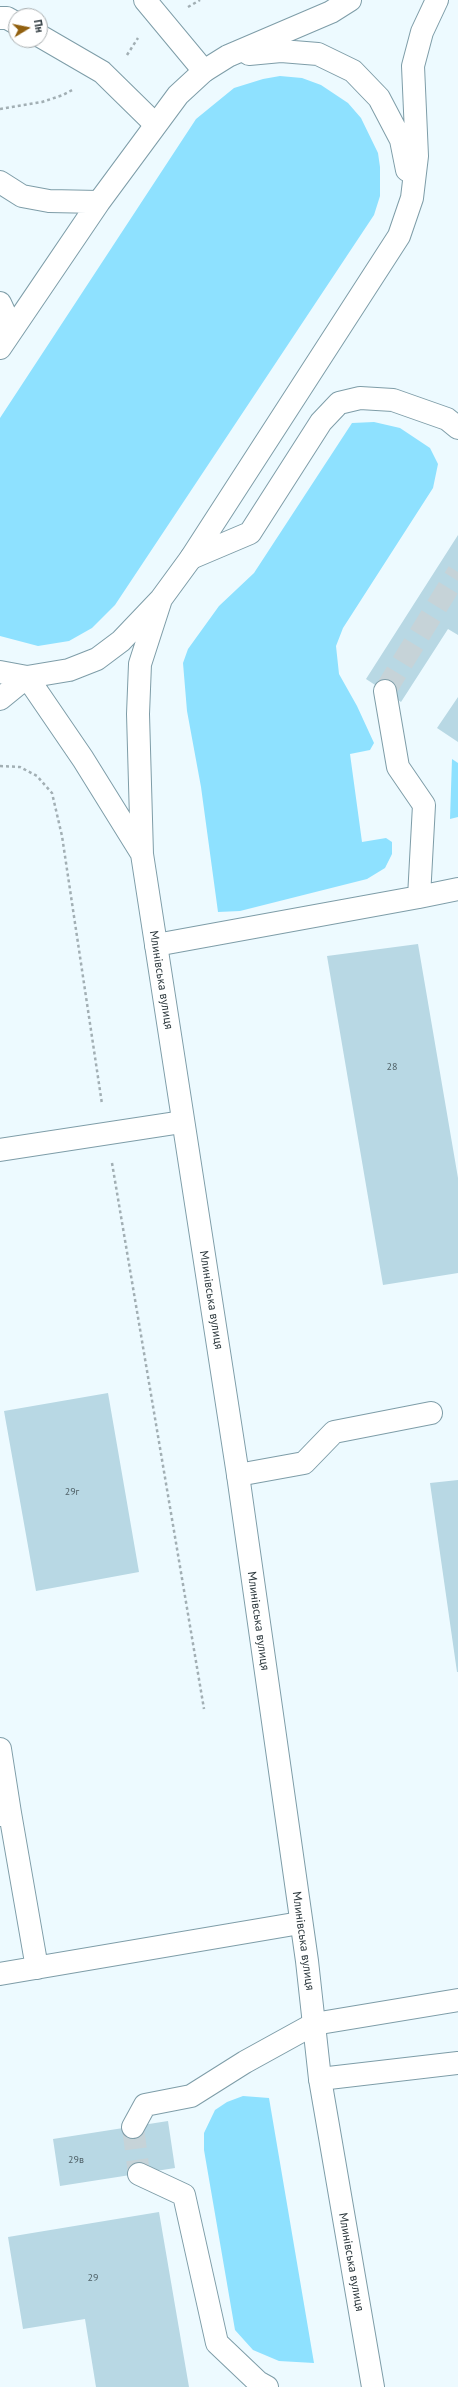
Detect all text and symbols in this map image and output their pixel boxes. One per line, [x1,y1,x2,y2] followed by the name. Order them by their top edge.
[8,8,48,48] north arrow
[31,19,47,34] text: Пн
[146,930,176,1030] street label: Млинівська вулиця
[387,1061,397,1073] house number: 28
[196,1250,226,1350] street label: Млинівська вулиця
[65,1486,79,1498] house number: 29г
[244,1571,272,1671] street label: Млинівська вулиця
[289,1891,317,1991] street label: Млинівська вулиця
[68,2154,84,2166] house number: 29в
[335,2212,367,2312] street label: Млинівська вулиця
[88,2272,98,2284] house number: 29

